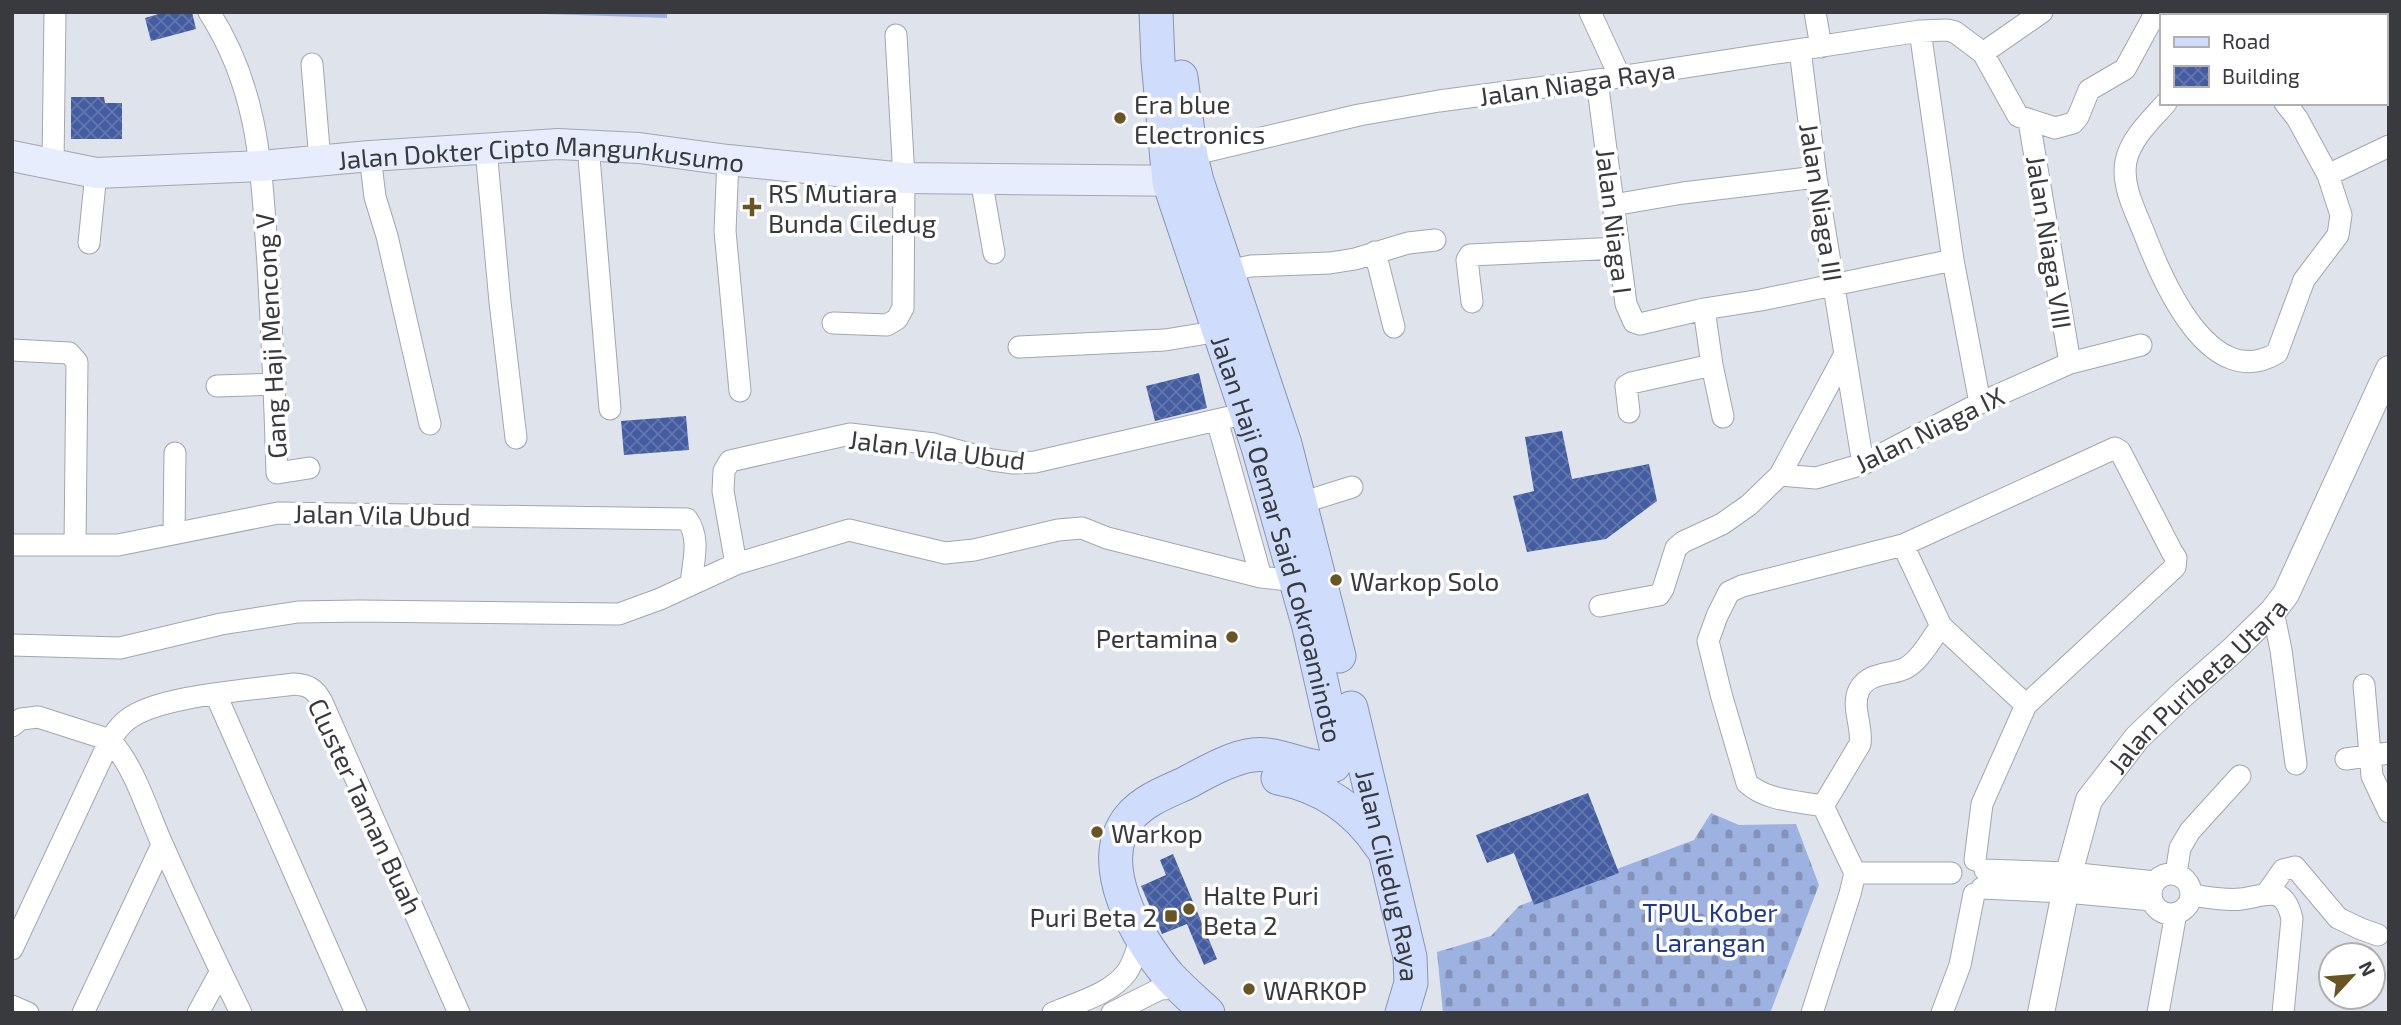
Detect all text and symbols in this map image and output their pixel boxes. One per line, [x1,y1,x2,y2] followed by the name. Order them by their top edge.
[2160,14,2387,105] legend
[2222,28,2270,53] text: Road
[1477,53,1677,111] street label: Jalan Niaga Raya
[2222,63,2300,88] text: Building
[1134,88,1265,149] place label: Era blue Electronics
[1112,110,1128,126] marker: Era blue Electronics
[1794,121,1850,283] street label: Jalan Niaga III
[336,128,746,177] street label: Jalan Dokter Cipto Mangunkusumo
[1591,146,1639,296] street label: Jalan Niaga I
[2021,153,2079,331] street label: Jalan Niaga VIII
[768,177,936,238] place label: RS Mutiara Bunda Ciledug
[742,197,762,217] marker: RS Mutiara Bunda Ciledug
[248,212,292,460] street label: Gang Haji Mencong V
[1206,331,1350,746] street label: Jalan Haji Oemar Said Cokroaminoto
[1849,379,2009,478] street label: Jalan Niaga IX
[847,423,1027,475] street label: Jalan Vila Ubud
[293,497,471,531] street label: Jalan Vila Ubud
[1350,565,1499,596] place label: Warkop Solo
[1328,572,1344,588] marker: Warkop Solo
[2100,592,2293,779] street label: Jalan Puribeta Utara
[1096,622,1218,653] place label: Pertamina
[1224,629,1240,645] marker: Pertamina
[302,693,430,919] street label: Cluster Taman Buah
[1351,766,1426,982] street label: Jalan Ciledug Raya
[1111,817,1203,848] place label: Warkop
[1089,824,1105,840] marker: Warkop
[1203,879,1319,940] place label: Halte Puri Beta 2
[1642,896,1778,957] park label: TPUL Kober Larangan
[1029,901,1157,932] place label: Puri Beta 2
[1181,901,1197,917] marker: Halte Puri Beta 2
[1163,908,1179,924] marker: Puri Beta 2
[2317,941,2387,1011] north arrow
[2354,957,2381,980] text: N
[1263,974,1367,1005] place label: WARKOP
[1241,981,1257,997] marker: WARKOP

